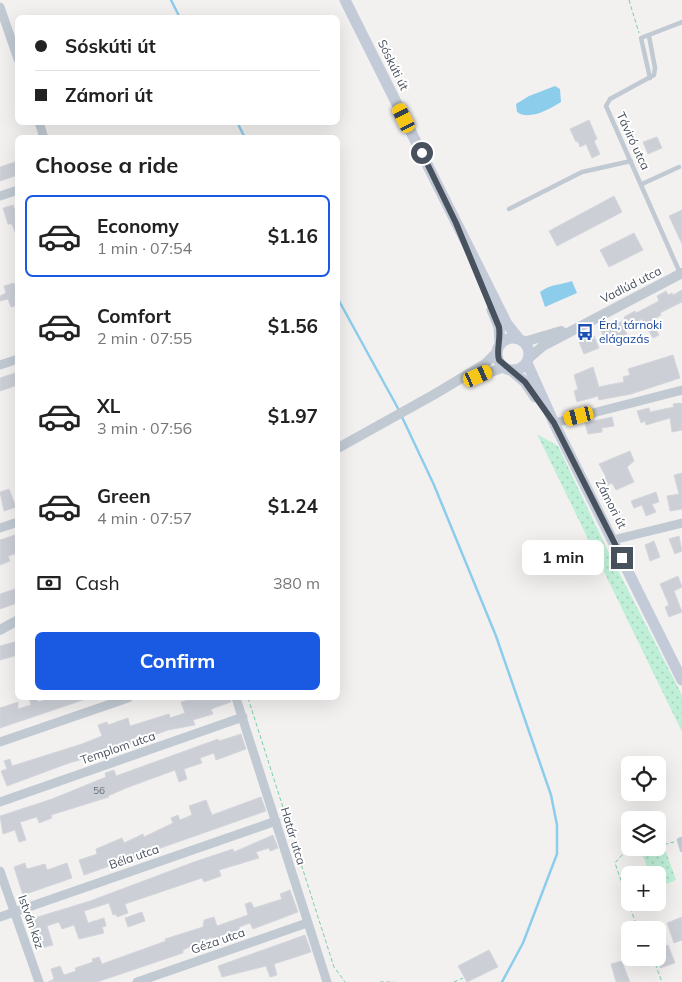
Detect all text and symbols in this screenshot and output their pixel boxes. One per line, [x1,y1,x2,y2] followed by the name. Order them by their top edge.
[65,34,156,58] text: Sóskúti út
[375,37,412,93] street label: Sóskúti út
[65,83,153,107] text: Zámori út
[390,101,417,135] car
[614,109,653,172] street label: Táviró utca
[411,142,433,164] route start
[35,151,178,179] text: Choose a ride
[37,214,82,259] icon: car
[97,214,179,238] text: Economy
[268,224,318,248] text: $1.16
[97,238,192,258] text: 1 min · 07:54
[598,263,664,306] street label: Vadlúd utca
[37,304,82,349] icon: car
[97,304,171,328] text: Comfort
[268,314,318,338] text: $1.56
[599,317,662,346] place label: Érd, tárnoki elágazás
[575,322,595,342] bus stop icon: Érd, tárnoki elágazás
[97,328,192,348] text: 2 min · 07:55
[461,363,494,389] car
[37,394,82,439] icon: car
[97,394,120,418] text: XL
[268,404,318,428] text: $1.97
[562,405,595,427] car
[97,418,192,438] text: 3 min · 07:56
[593,477,630,531] street label: Zámori út
[37,484,82,529] icon: car
[97,484,151,508] text: Green
[268,494,318,518] text: $1.24
[97,508,192,528] text: 4 min · 07:57
[522,540,604,576] callout: 1 min
[542,547,584,567] text: 1 min
[611,547,633,569] route end
[35,569,63,597] icon: cash
[75,571,120,595] text: Cash
[273,573,320,593] text: 380 m
[35,632,320,690] button: Confirm
[78,728,157,767] street label: Templom utca
[621,756,666,966] map controls
[621,756,666,801] button: locate
[93,784,105,797] house number: 56
[278,805,309,866] street label: Határ utca
[621,811,666,856] button: layers
[107,841,161,872] street label: Béla utca
[621,866,666,911] button: +
[15,893,48,951] street label: István köz
[621,921,666,966] button: −
[189,924,247,957] street label: Géza utca

